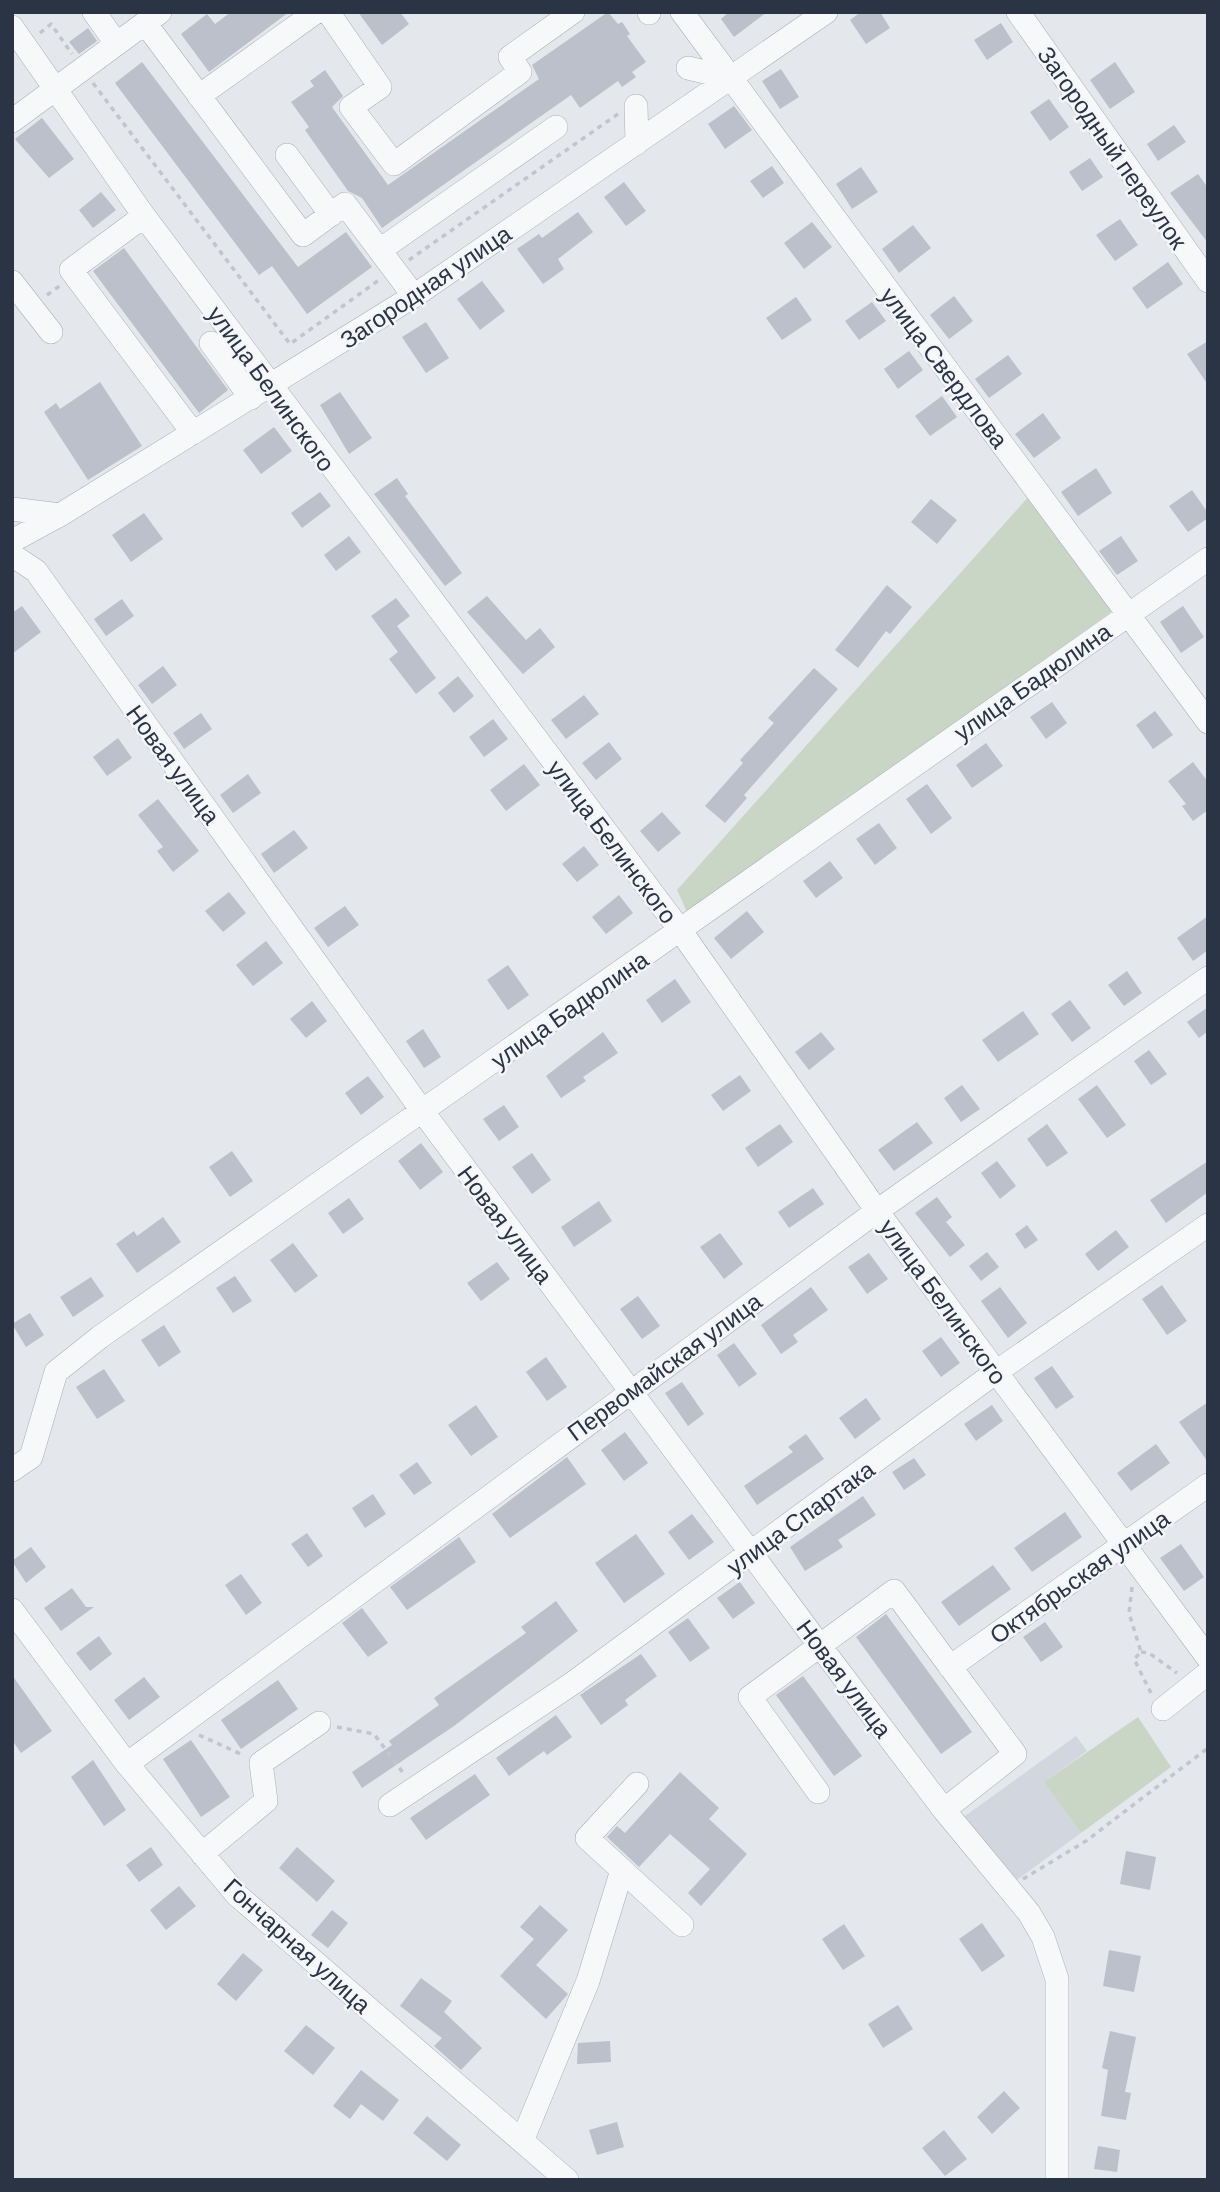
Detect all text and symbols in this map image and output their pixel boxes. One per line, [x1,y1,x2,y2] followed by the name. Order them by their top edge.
[1032,40,1194,254] street label: Загородный переулок
[334,218,517,354] street label: Загородная улица
[875,281,1015,454] street label: улица Свердлова
[202,300,342,476] street label: улица Белинского
[948,616,1117,746] street label: улица Бадюлина
[121,699,227,830] street label: Новая улица
[542,753,684,929] street label: улица Белинского
[485,944,654,1074] street label: улица Бадюлина
[452,1159,560,1289] street label: Новая улица
[874,1213,1014,1389] street label: улица Белинского
[561,1285,767,1446] street label: Первомайская улица
[720,1453,880,1580] street label: улица Спартака
[983,1503,1175,1649] street label: Октябрьская улица
[791,1613,899,1743] street label: Новая улица
[219,1871,378,2019] street label: Гончарная улица

